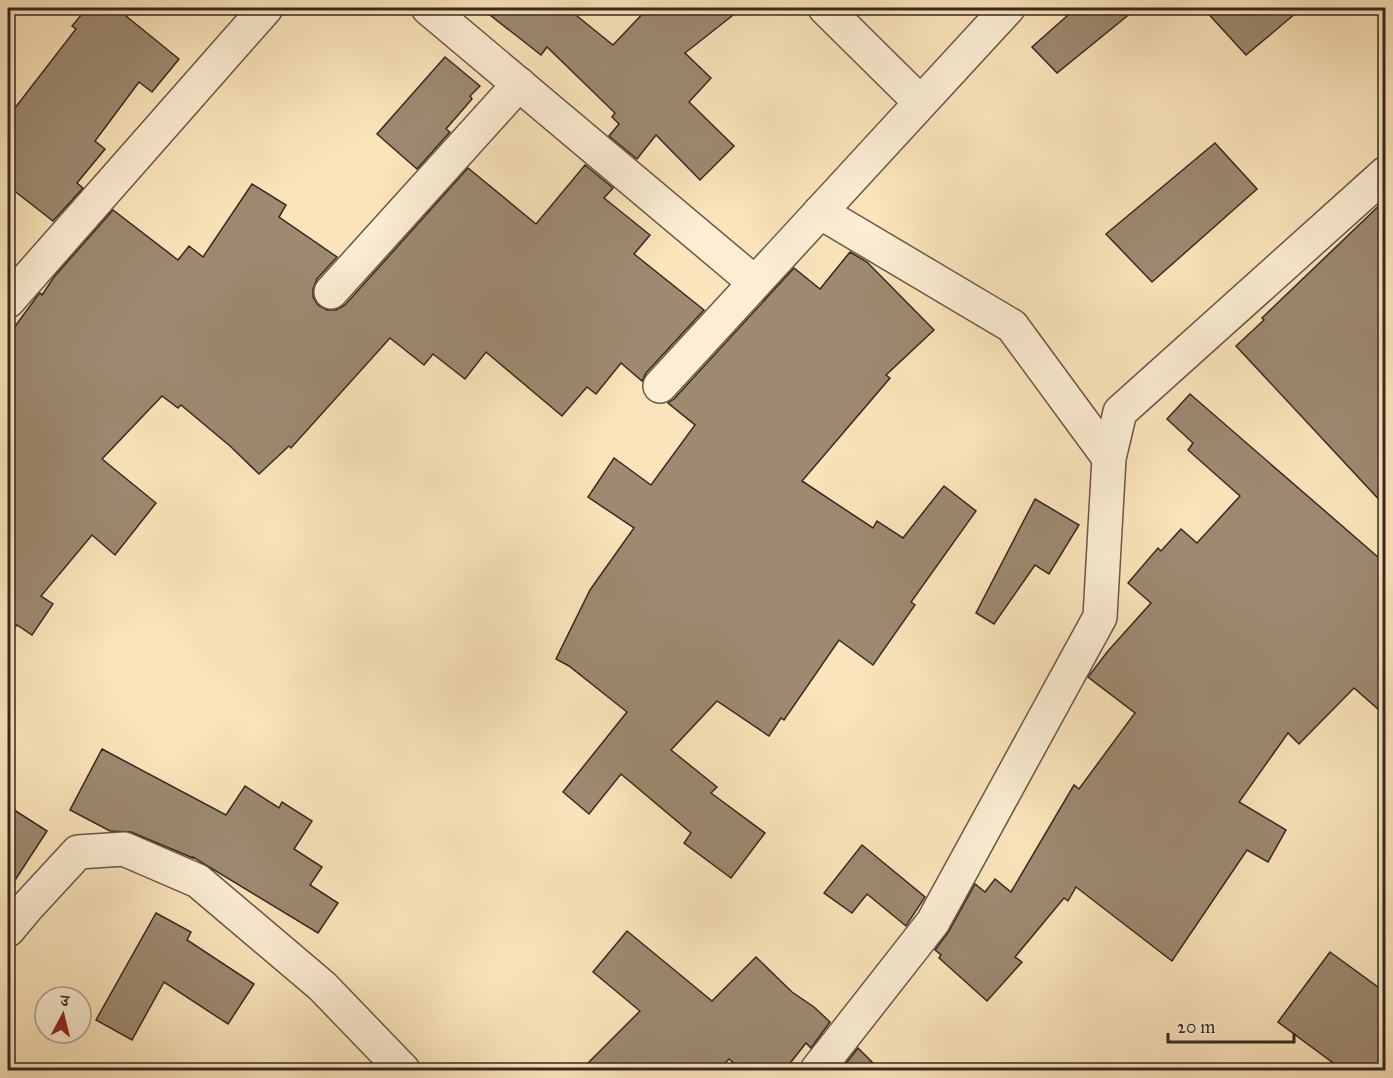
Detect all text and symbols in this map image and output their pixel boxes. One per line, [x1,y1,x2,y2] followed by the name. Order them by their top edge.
[33,985,93,1045] north arrow
[59,991,72,1011] text: उ
[1168,1006,1294,1044] scale bar
[1177,1016,1215,1038] text: 20 m

